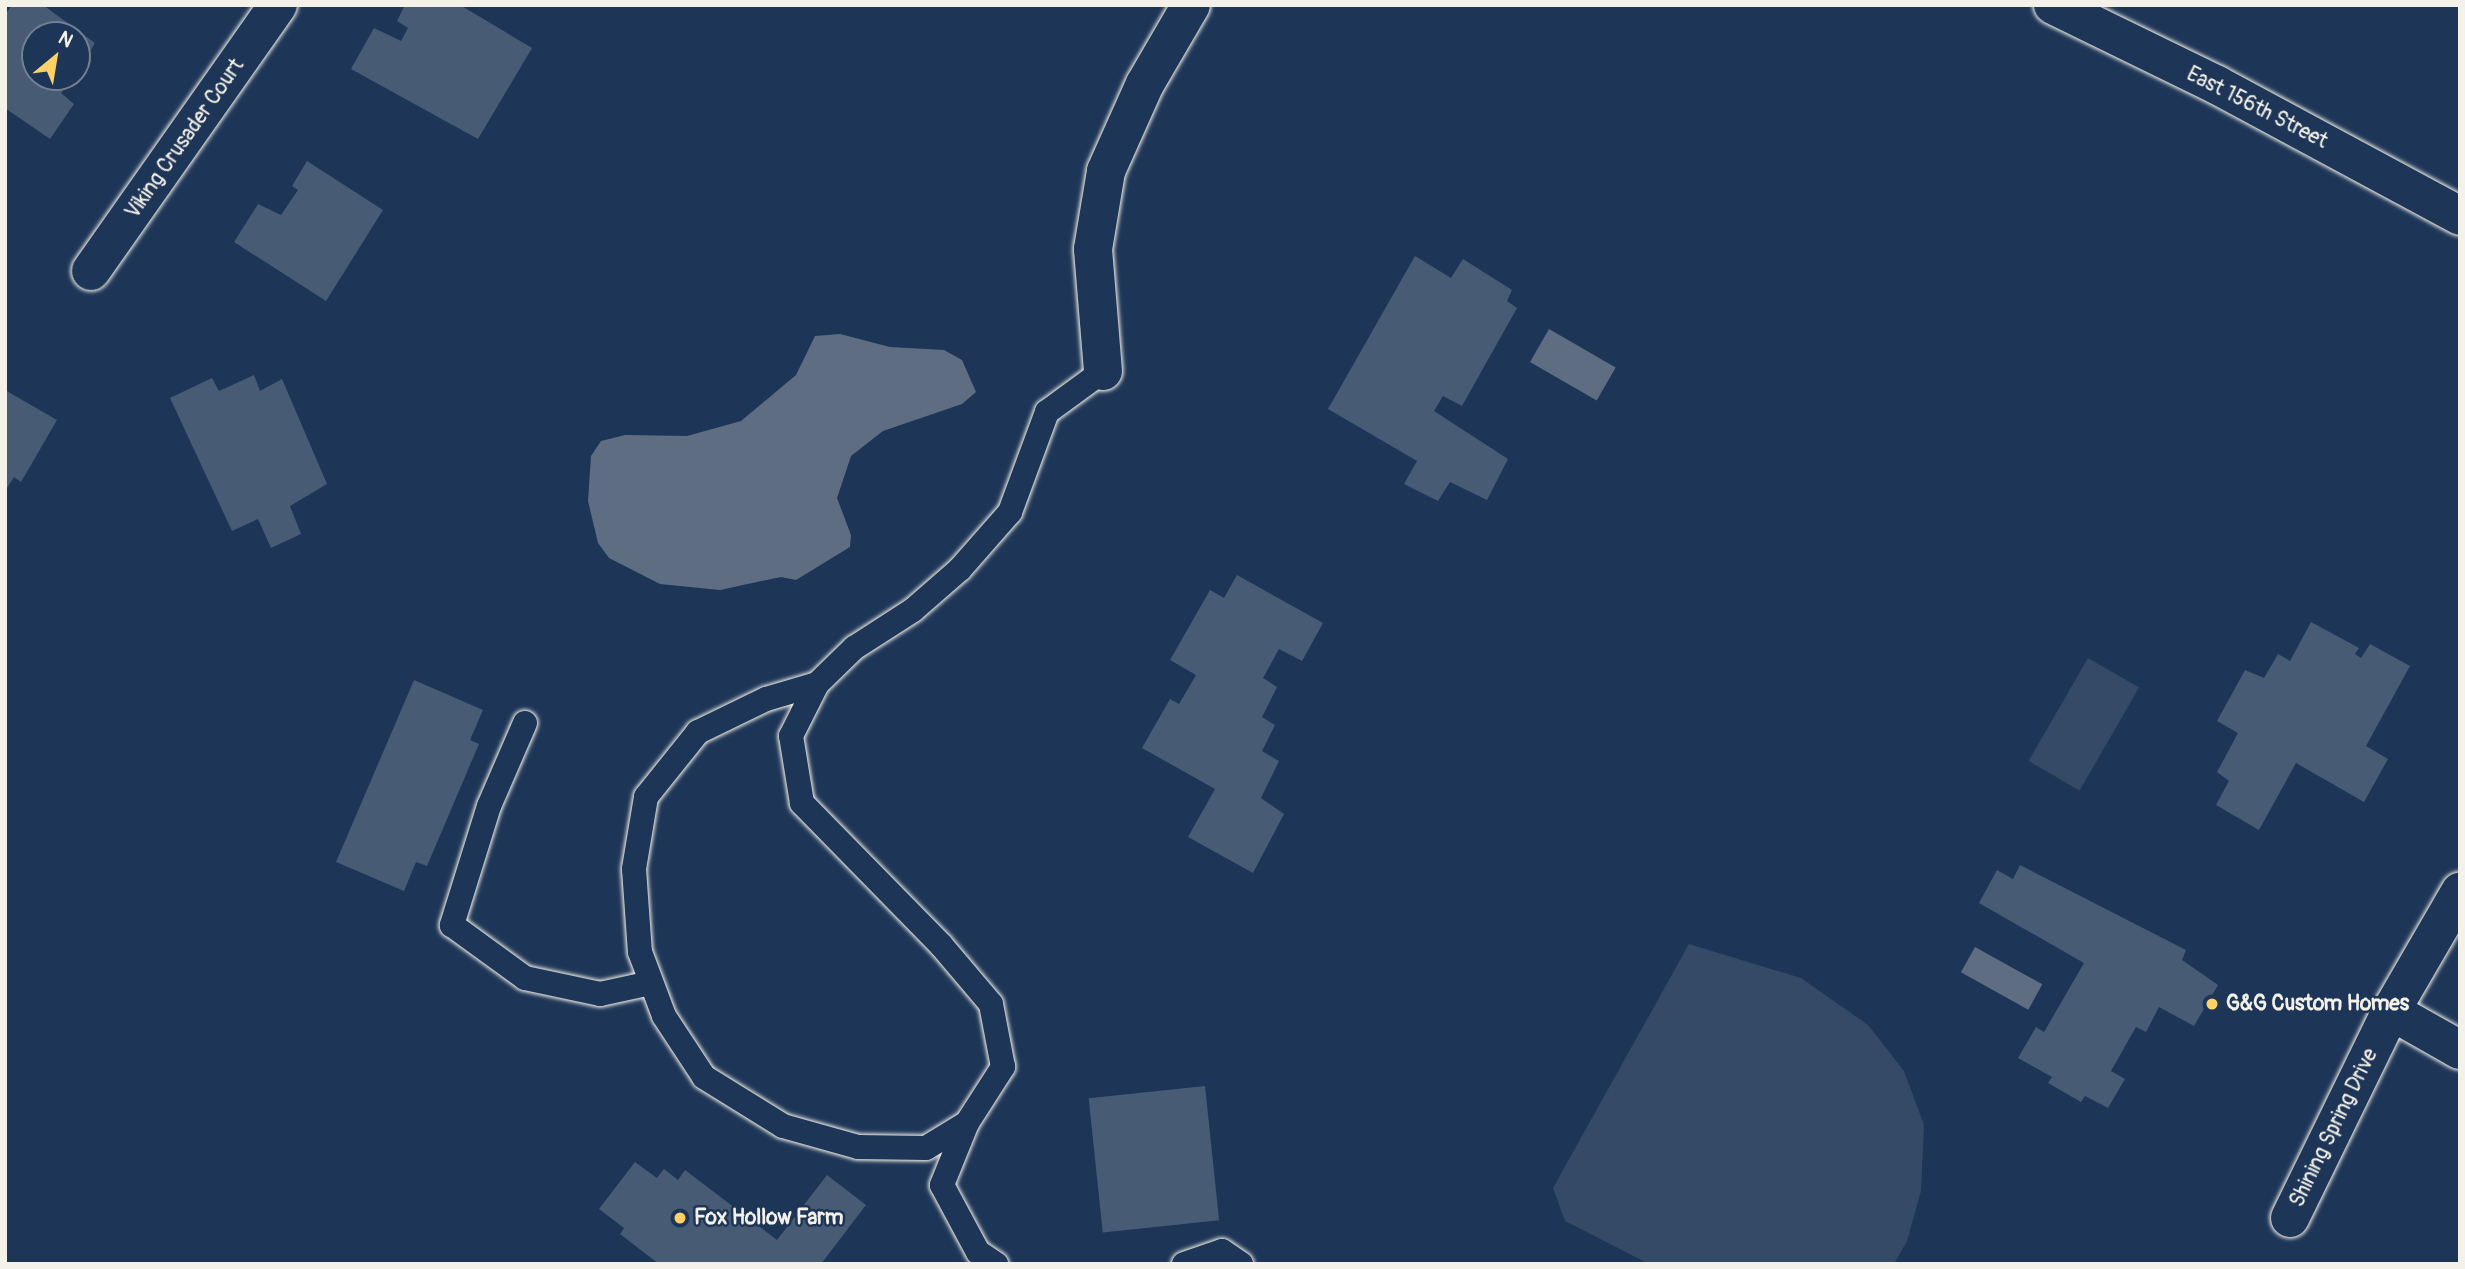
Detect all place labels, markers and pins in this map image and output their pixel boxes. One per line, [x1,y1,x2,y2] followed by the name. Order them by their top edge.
[2226,991,2409,1017] place label: G&G Custom Homes
[2204,996,2220,1012] marker: G&G Custom Homes
[694,1205,843,1231] place label: Fox Hollow Farm
[672,1210,688,1226] marker: Fox Hollow Farm

